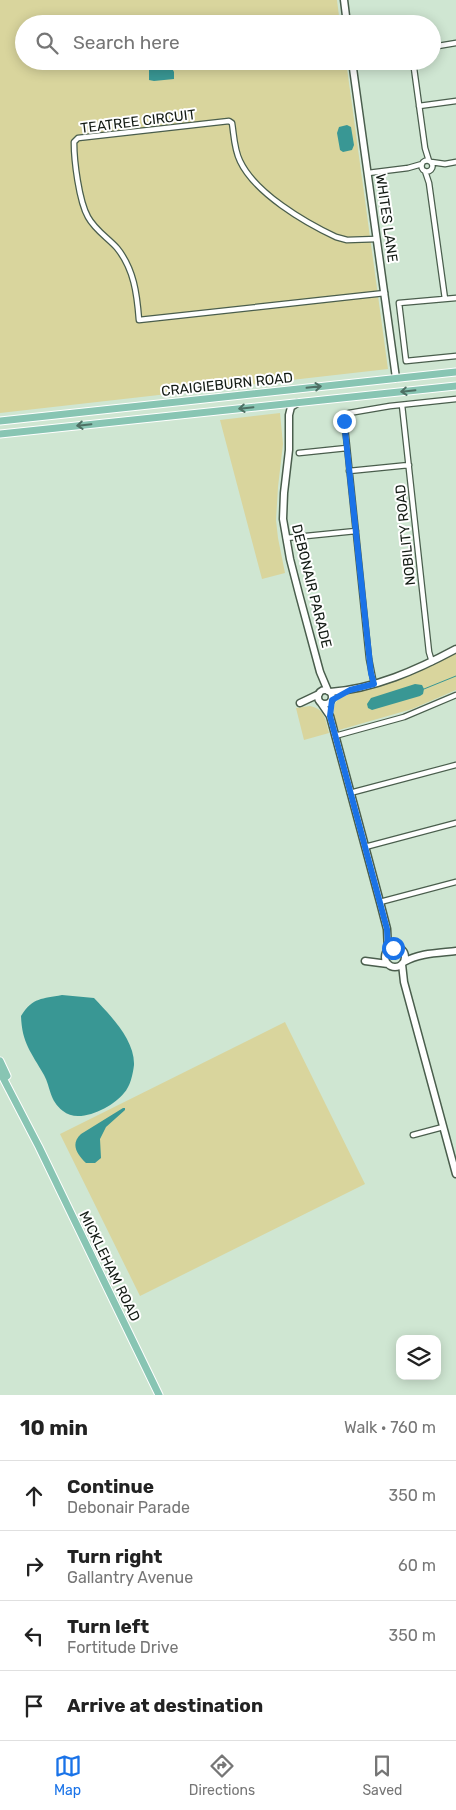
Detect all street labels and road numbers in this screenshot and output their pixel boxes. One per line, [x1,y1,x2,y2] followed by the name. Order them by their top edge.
[79,106,197,137] street label: TEATREE CIRCUIT
[372,173,401,263] street label: WHITES LANE
[160,369,294,400] street label: CRAIGIEBURN ROAD
[392,483,419,586] street label: NOBILITY ROAD
[288,522,335,650] street label: DEBONAIR PARADE
[76,1208,144,1324] street label: MICKLEHAM ROAD

